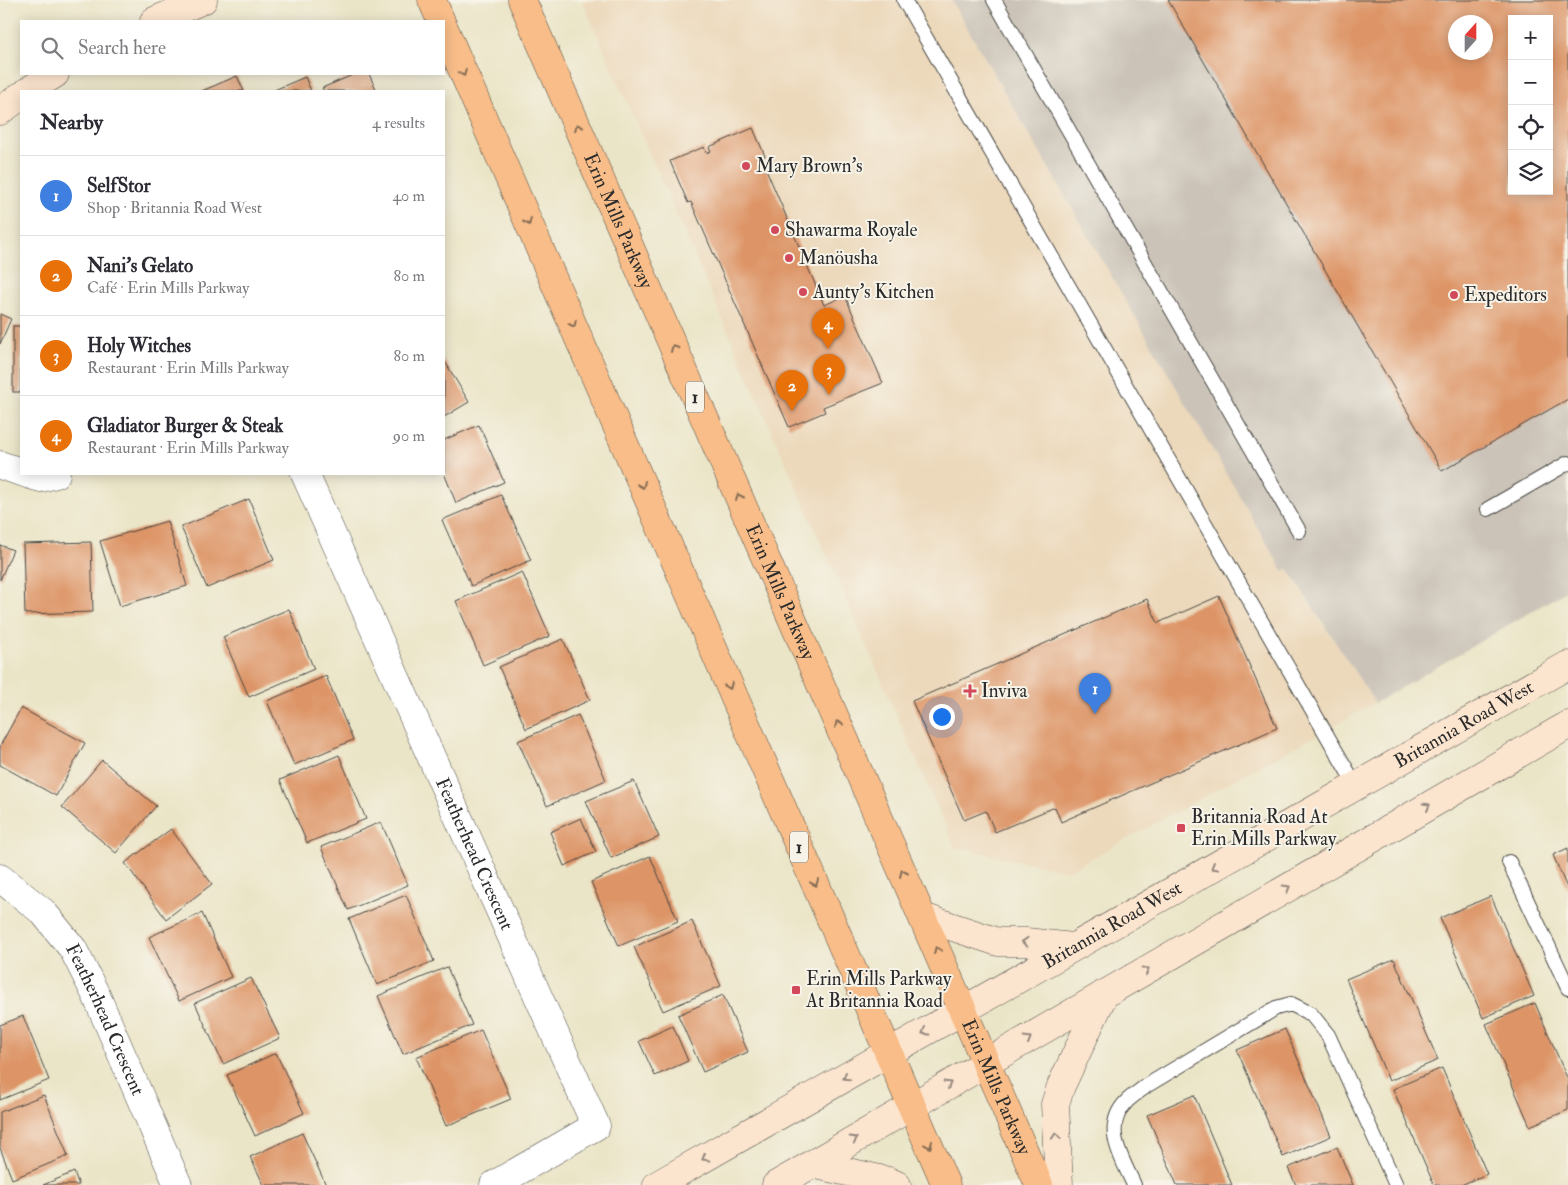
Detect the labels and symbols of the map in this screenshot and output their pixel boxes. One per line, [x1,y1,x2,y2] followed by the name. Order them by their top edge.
[1448,15,1493,60] north arrow
[457,68,468,77] one-way arrow
[573,123,584,132] one-way arrow
[578,149,659,293] street label: Erin Mills Parkway
[756,154,862,178] place label: Mary Brown's
[740,160,752,172] marker: Mary Brown's
[522,217,532,226] one-way arrow
[785,218,918,242] place label: Shawarma Royale
[769,224,781,236] marker: Shawarma Royale
[799,246,878,270] place label: Manöusha
[783,252,795,264] marker: Manöusha
[812,280,934,304] place label: Aunty's Kitchen
[1464,283,1547,308] place label: Expeditors
[797,286,809,298] marker: Aunty's Kitchen
[1448,289,1460,301] marker: Expeditors
[812,308,844,349] pin: 4
[566,319,577,328] one-way arrow
[669,344,680,353] one-way arrow
[813,354,845,395] pin: 3
[776,370,808,411] pin: 2
[686,382,704,412] road number: 1
[636,480,647,489] one-way arrow
[734,493,745,502] one-way arrow
[740,521,821,664] street label: Erin Mills Parkway
[1079,673,1111,714] pin: 1
[1390,675,1538,774] street label: Britannia Road West
[981,679,1028,703] place label: Inviva
[723,681,734,690] one-way arrow
[963,684,977,698] marker: Inviva
[929,704,955,730] your location
[834,720,845,729] one-way arrow
[430,774,519,934] street label: Featherhead Crescent
[1422,803,1431,813] one-way arrow
[1191,805,1337,851] place label: Britannia Road At Erin Mills Parkway
[1175,822,1187,834] marker: Britannia Road At Erin Mills Parkway
[790,832,808,862] road number: 1
[1210,861,1219,871] one-way arrow
[899,869,910,878] one-way arrow
[1038,876,1186,975] street label: Britannia Road West
[808,878,819,887] one-way arrow
[1281,884,1290,894] one-way arrow
[1020,937,1028,948] one-way arrow
[60,940,150,1099] street label: Featherhead Crescent
[932,946,942,954] one-way arrow
[1141,966,1150,976] one-way arrow
[805,967,952,1013] place label: Erin Mills Parkway At Britannia Road
[790,984,802,996] marker: Erin Mills Parkway At Britannia Road
[956,1016,1037,1159] street label: Erin Mills Parkway
[922,1025,931,1035] one-way arrow
[1022,1035,1031,1045] one-way arrow
[842,1071,851,1081] one-way arrow
[943,1081,952,1091] one-way arrow
[1050,1132,1061,1140] one-way arrow
[849,1136,858,1146] one-way arrow
[922,1140,933,1149] one-way arrow
[701,1151,710,1161] one-way arrow

